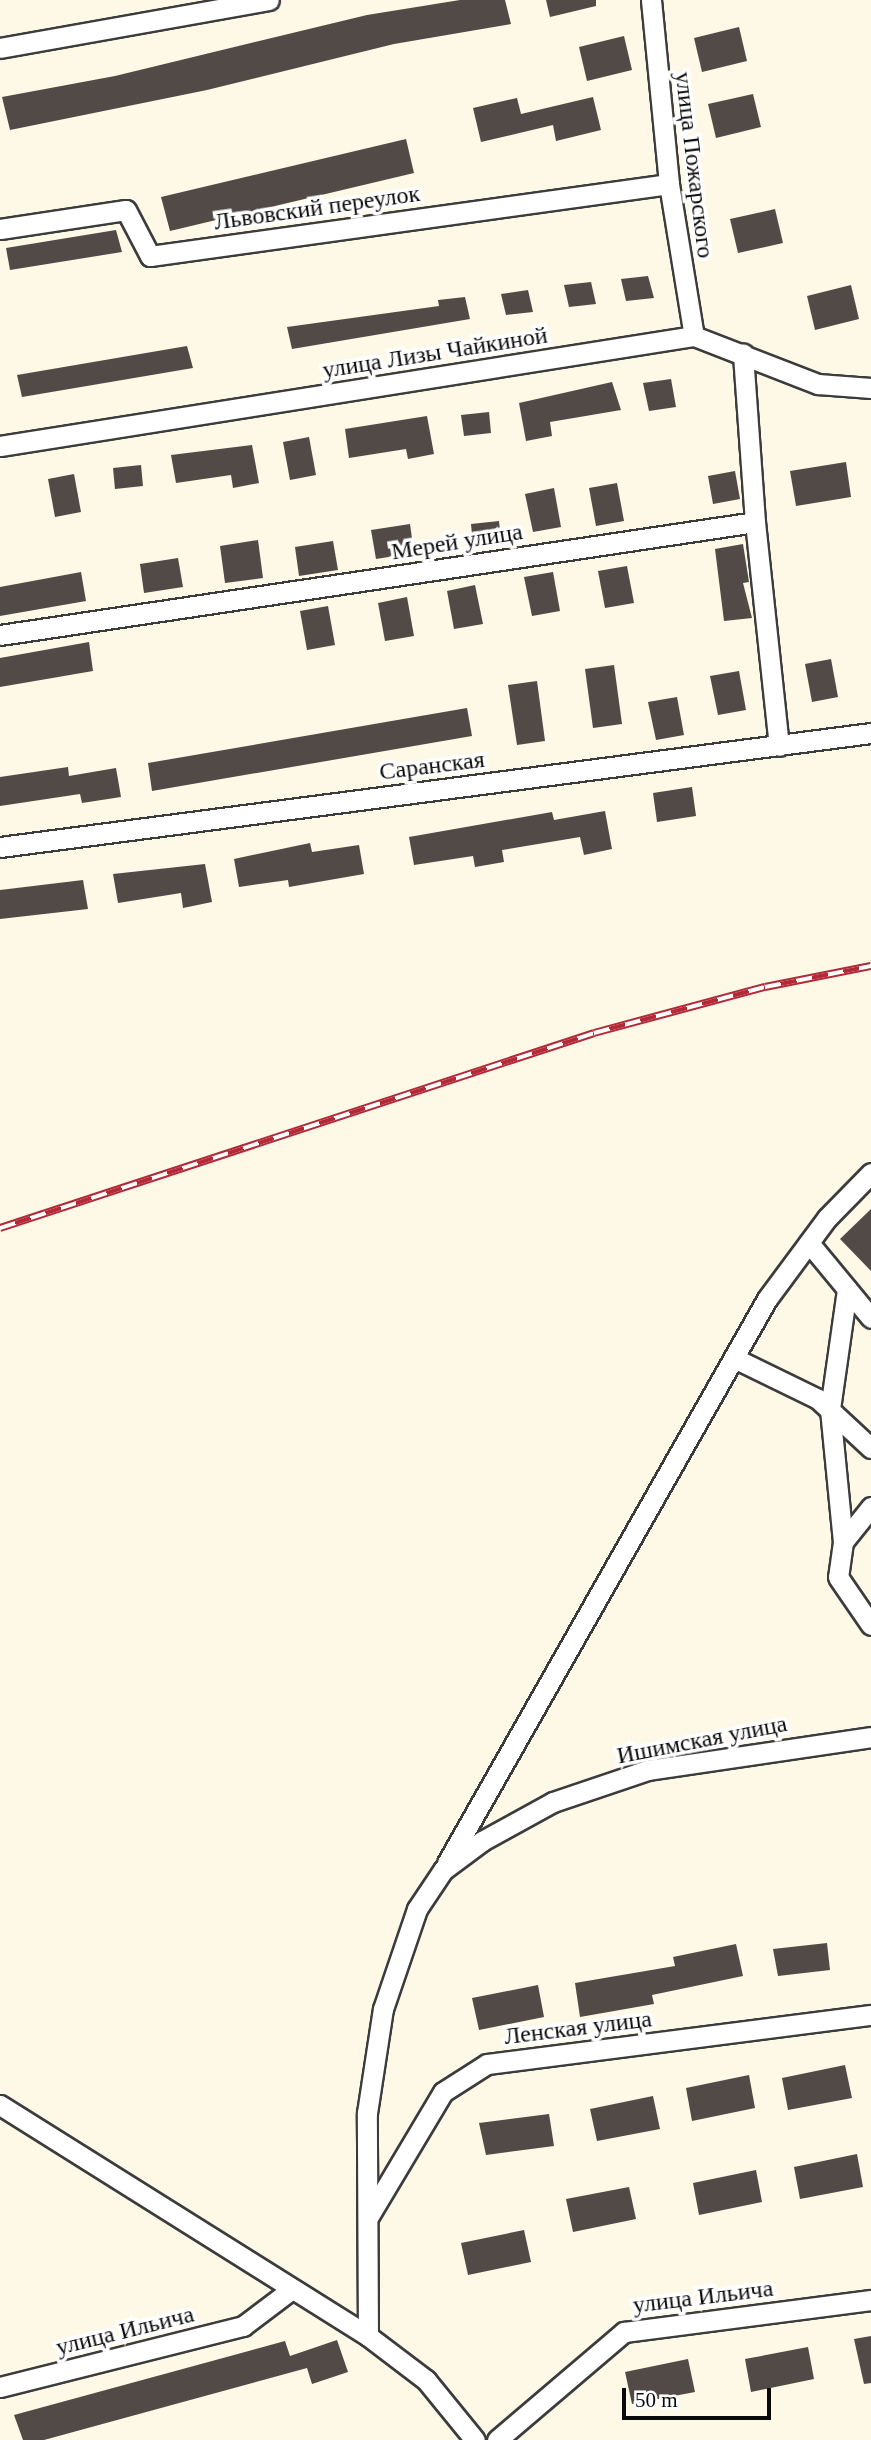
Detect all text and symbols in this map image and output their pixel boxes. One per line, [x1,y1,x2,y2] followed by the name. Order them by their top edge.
[668,70,720,260] street label: улица Пожарского
[212,179,422,237] street label: Львовский переулок
[321,321,549,385] street label: улица Лизы Чайкиной
[389,517,525,567] street label: Мерей улица
[378,745,486,787] street label: Саранская
[614,1709,790,1771] street label: Ишимская улица
[503,2005,653,2051] street label: Ленская улица
[631,2274,775,2320] street label: улица Ильича
[53,2300,197,2362] street label: улица Ильича
[626,2374,775,2418] scale bar
[635,2388,678,2412] text: 50 m

